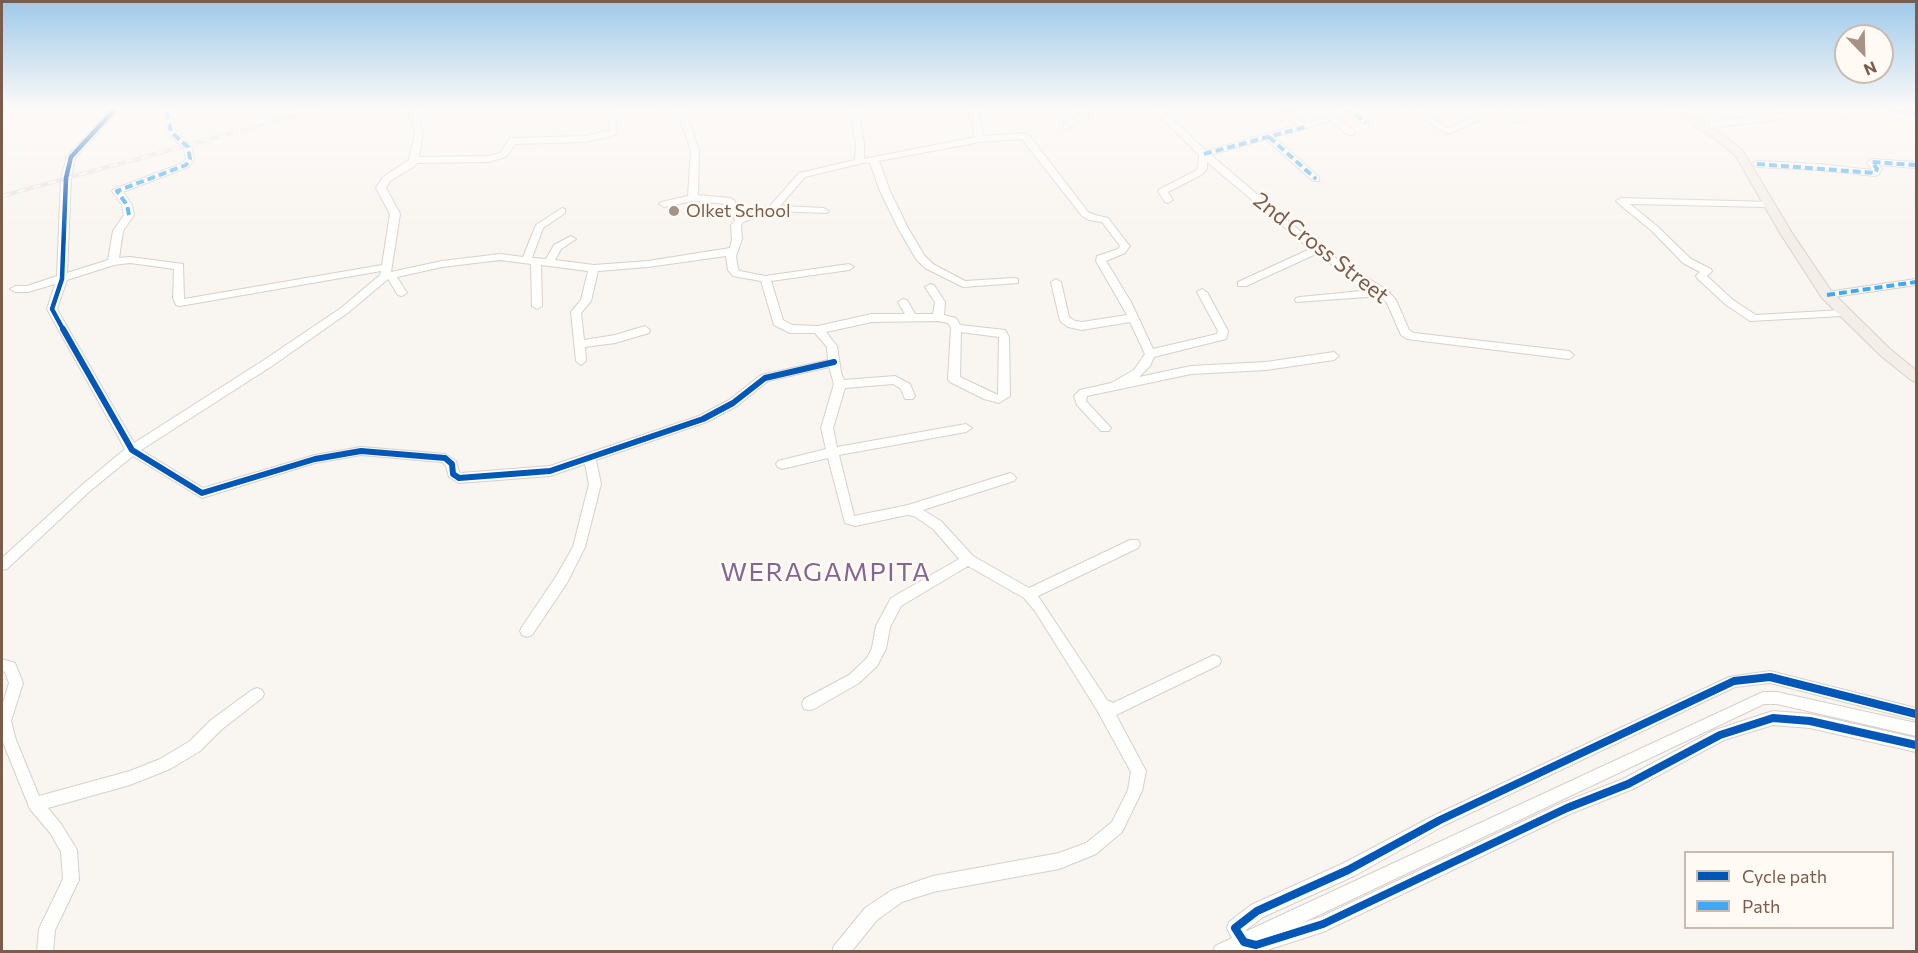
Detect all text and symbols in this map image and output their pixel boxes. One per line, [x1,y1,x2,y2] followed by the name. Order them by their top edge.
[1834,24,1894,84] north arrow
[1861,58,1880,80] text: N
[1248,187,1394,309] street label: 2nd Cross Street
[686,200,791,222] place label: Olket School
[667,204,681,218] marker: Olket School
[721,556,931,588] district label: WERAGAMPITA
[1684,851,1894,929] legend
[1742,865,1827,887] text: Cycle path
[1742,895,1780,917] text: Path

